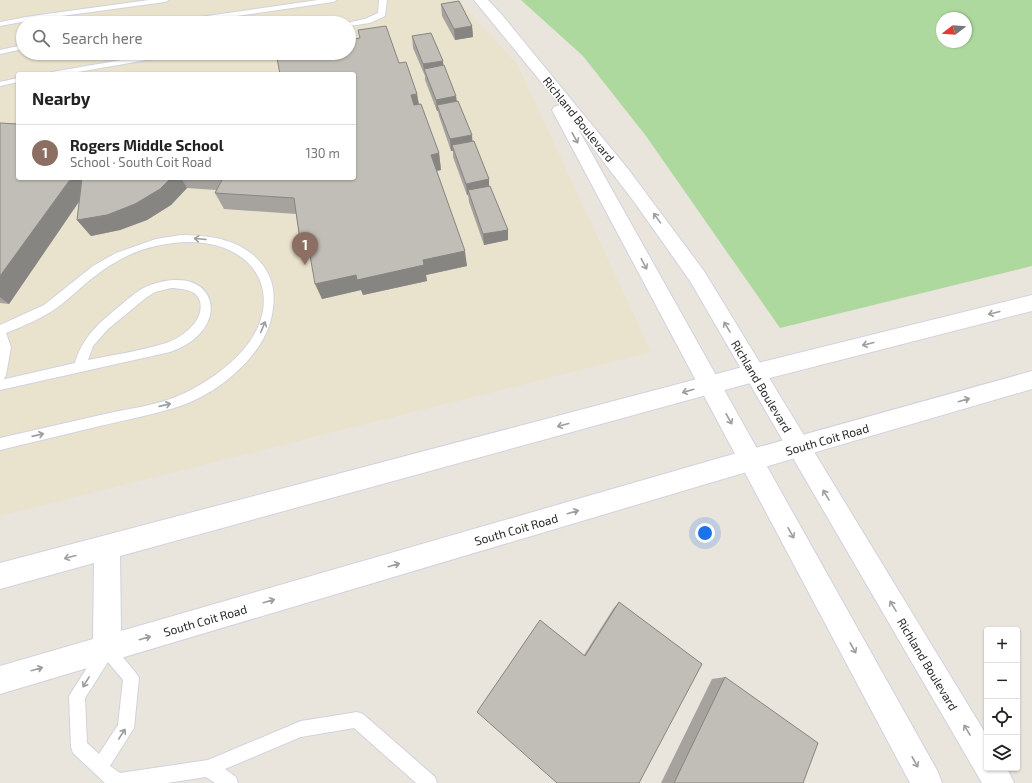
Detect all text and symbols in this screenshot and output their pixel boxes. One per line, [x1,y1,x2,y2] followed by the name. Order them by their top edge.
[936,12,972,48] north arrow
[16,16,356,60] search box
[30,27,52,49] icon: search
[62,29,143,47] text: Search here
[540,74,618,164] street label: Richland Boulevard
[32,88,90,108] text: Nearby
[571,131,579,143] one-way arrow
[70,136,224,154] text: Rogers Middle School
[42,145,48,161] text: 1
[305,145,340,161] text: 130 m
[70,154,212,170] text: School · South Coit Road
[653,212,661,223] one-way arrow
[292,232,318,265] pin: 1
[194,236,207,243] one-way arrow
[641,258,648,270] one-way arrow
[988,309,1001,317] one-way arrow
[260,321,267,333] one-way arrow
[722,321,730,333] one-way arrow
[729,337,795,435] street label: Richland Boulevard
[862,341,875,348] one-way arrow
[682,388,695,395] one-way arrow
[957,396,970,403] one-way arrow
[158,401,171,408] one-way arrow
[725,413,733,425] one-way arrow
[784,420,870,458] street label: South Coit Road
[556,422,569,429] one-way arrow
[31,430,44,438] one-way arrow
[822,489,830,501] one-way arrow
[566,508,579,515] one-way arrow
[473,510,559,548] street label: South Coit Road
[695,523,715,543] your location
[788,527,795,539] one-way arrow
[63,554,76,561] one-way arrow
[387,561,400,568] one-way arrow
[263,597,276,604] one-way arrow
[889,600,897,612] one-way arrow
[162,601,248,639] street label: South Coit Road
[895,615,961,713] street label: Richland Boulevard
[984,627,1020,771] map controls
[984,627,1020,663] button: +
[138,634,151,641] one-way arrow
[850,642,857,654] one-way arrow
[984,663,1020,699] button: −
[31,665,44,672] one-way arrow
[82,676,90,688] one-way arrow
[984,699,1020,735] button: locate
[963,725,971,736] one-way arrow
[118,729,126,740] one-way arrow
[984,735,1020,771] button: layers
[912,756,919,768] one-way arrow

